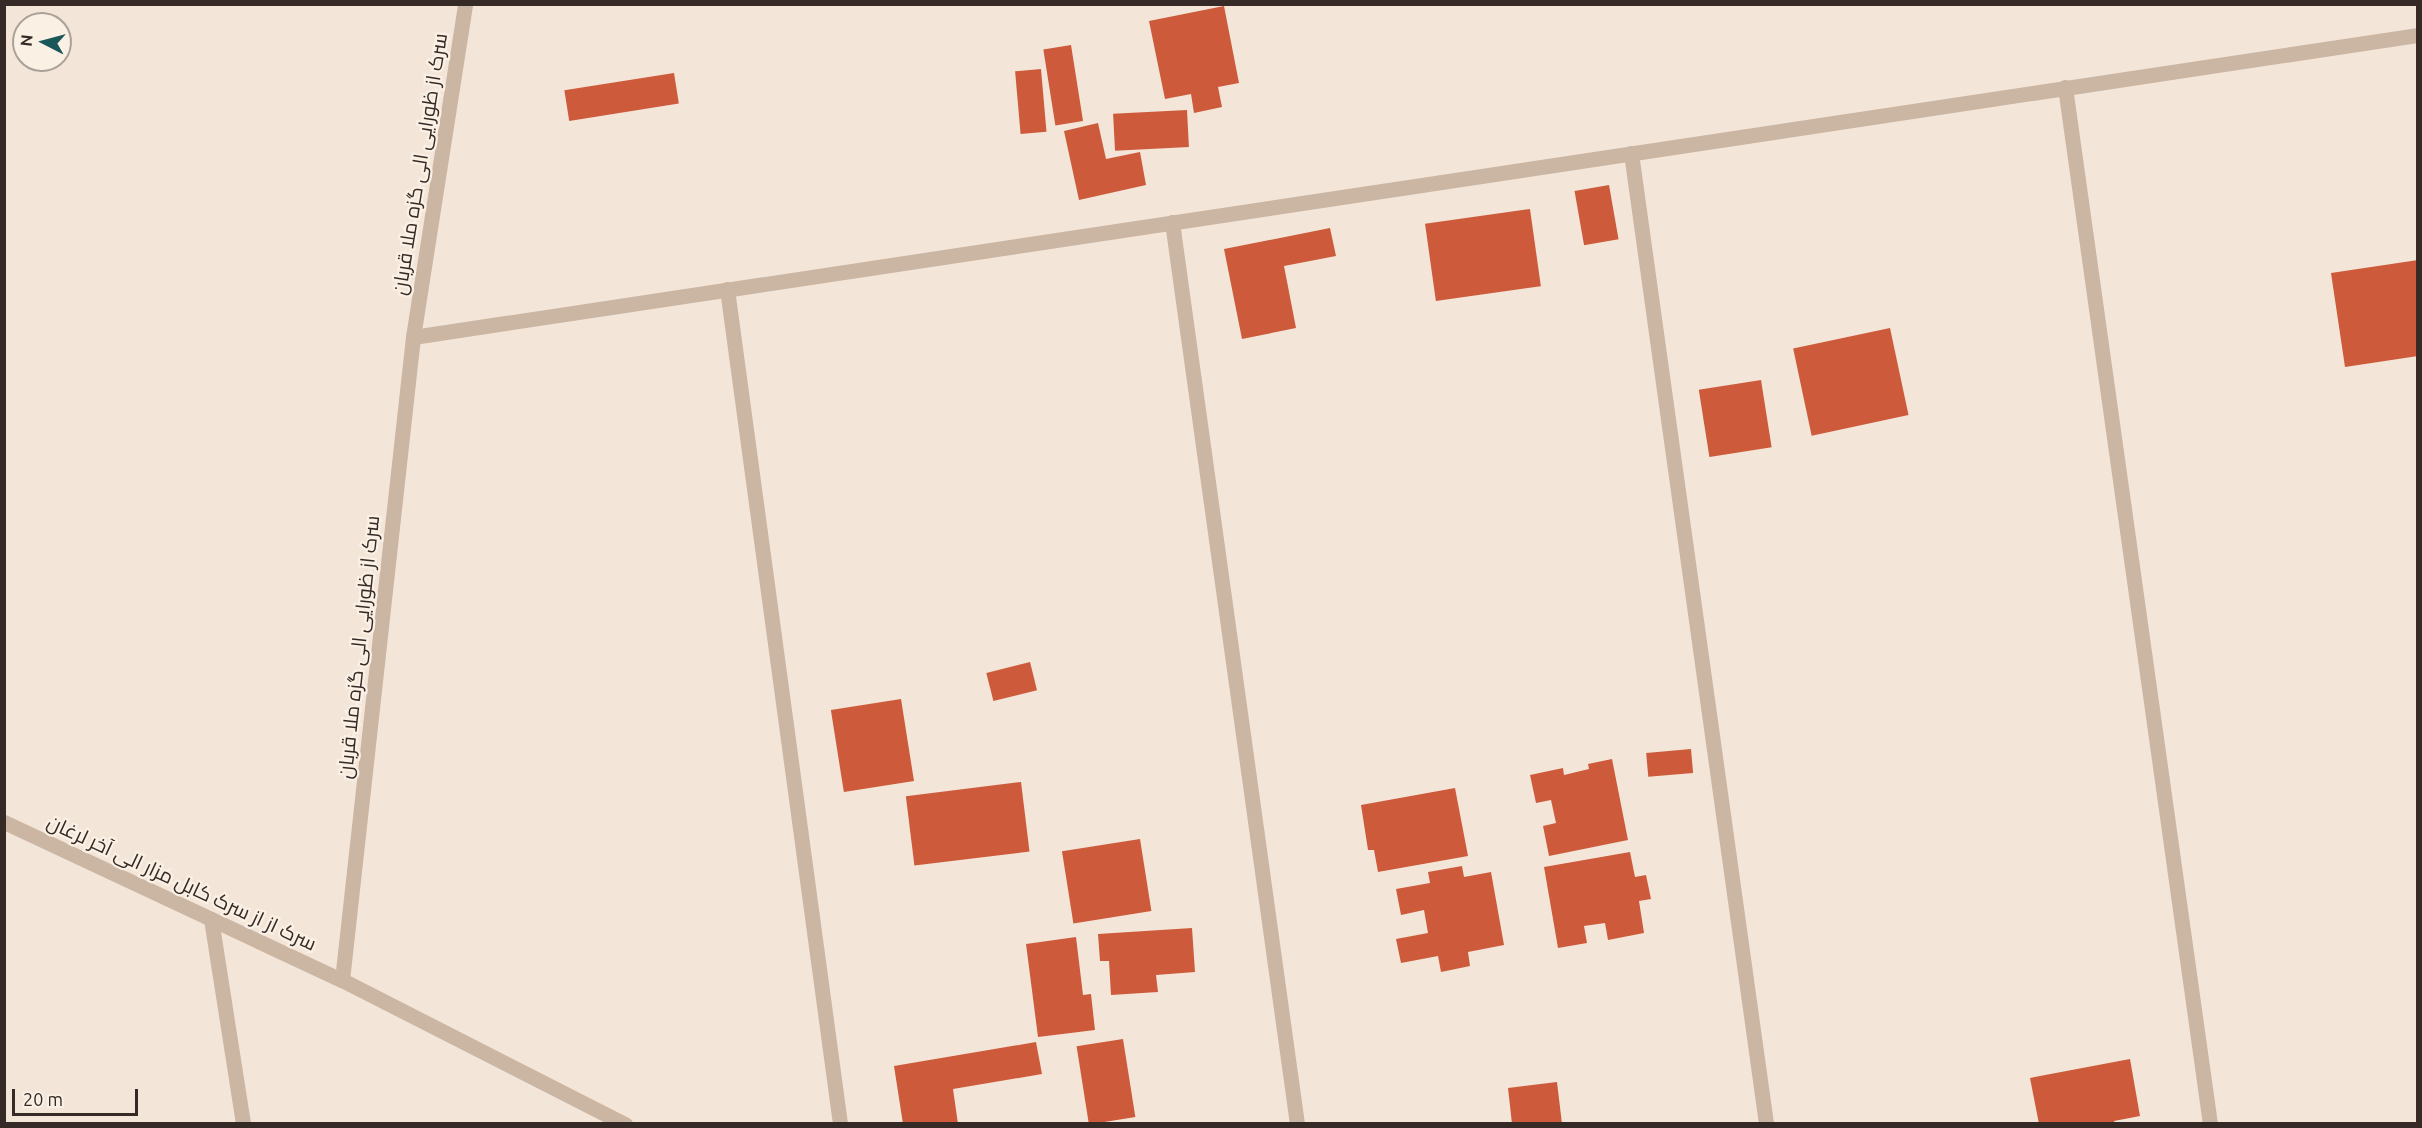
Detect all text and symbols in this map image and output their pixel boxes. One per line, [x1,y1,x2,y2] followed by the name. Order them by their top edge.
[12,12,72,72] north arrow
[386,31,452,297] street label: سرک از ظورایی الی گزه ملا قربان
[17,33,36,47] text: N
[332,514,384,780] street label: سرک از ظورایی الی گزه ملا قربان
[43,809,321,955] street label: سرک از از سرک کابل مزار الی آخر لرغان
[15,1077,141,1115] scale bar
[23,1089,63,1109] text: 20 m

